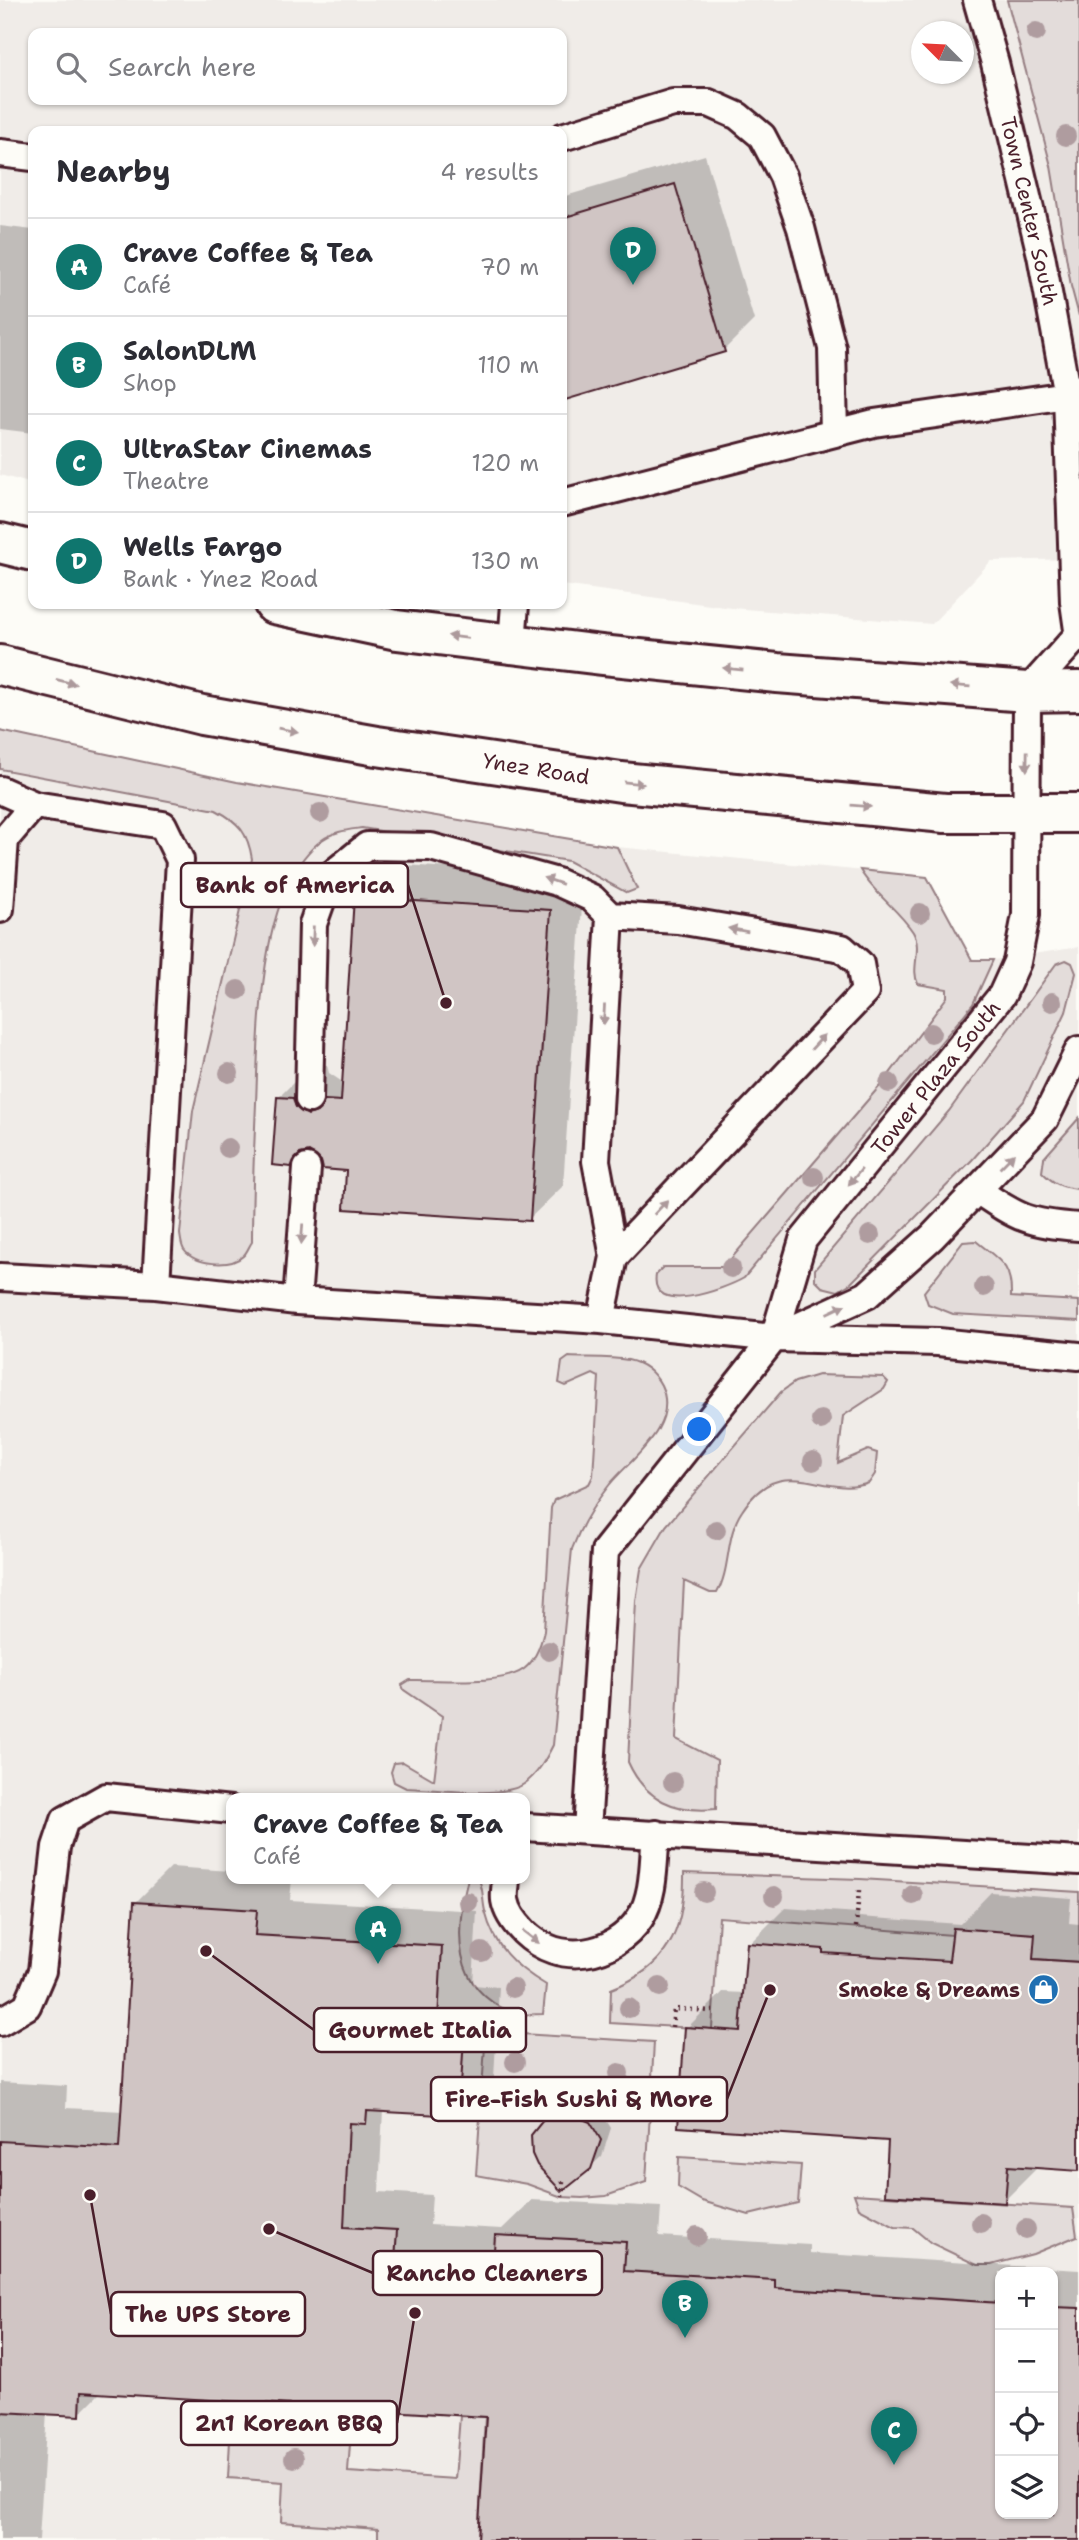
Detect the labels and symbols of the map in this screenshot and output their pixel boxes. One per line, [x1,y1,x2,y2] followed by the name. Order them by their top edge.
[911,21,974,84] north arrow
[994,114,1064,308] street label: Town Center South
[610,227,656,285] pin: D
[447,632,469,643] one-way arrow
[722,663,744,674] one-way arrow
[55,677,77,688] one-way arrow
[948,680,970,691] one-way arrow
[277,725,299,736] one-way arrow
[481,747,591,791] street label: Ynez Road
[1021,750,1033,772] one-way arrow
[623,778,645,789] one-way arrow
[850,801,872,812] one-way arrow
[181,863,408,907] callout: Bank of America
[196,870,395,900] text: Bank of America
[542,875,563,886] one-way arrow
[727,924,749,935] one-way arrow
[308,925,319,947] one-way arrow
[865,995,1007,1161] street label: Tower Plaza South
[599,1004,610,1026] one-way arrow
[809,1034,825,1051] one-way arrow
[998,1152,1015,1169] one-way arrow
[848,1168,863,1186] one-way arrow
[653,1199,669,1216] one-way arrow
[296,1223,307,1245] one-way arrow
[826,1303,846,1315] one-way arrow
[682,1412,716,1446] your location
[355,1906,401,1964] pin: A
[522,1929,540,1944] one-way arrow
[1026,1973,1060,2007] shop icon: Smoke & Dreams
[838,1976,1020,2004] place label: Smoke & Dreams
[314,2008,526,2052] callout: Gourmet Italia
[328,2015,512,2045] text: Gourmet Italia
[431,2077,727,2121] callout: Fire-Fish Sushi & More
[445,2084,713,2114] text: Fire-Fish Sushi & More
[373,2251,602,2295] callout: Rancho Cleaners
[386,2258,588,2288] text: Rancho Cleaners
[662,2280,708,2338] pin: B
[111,2292,305,2336] callout: The UPS Store
[125,2299,291,2329] text: The UPS Store
[181,2401,397,2445] callout: 2n1 Korean BBQ
[871,2407,917,2465] pin: C
[195,2408,383,2438] text: 2n1 Korean BBQ

